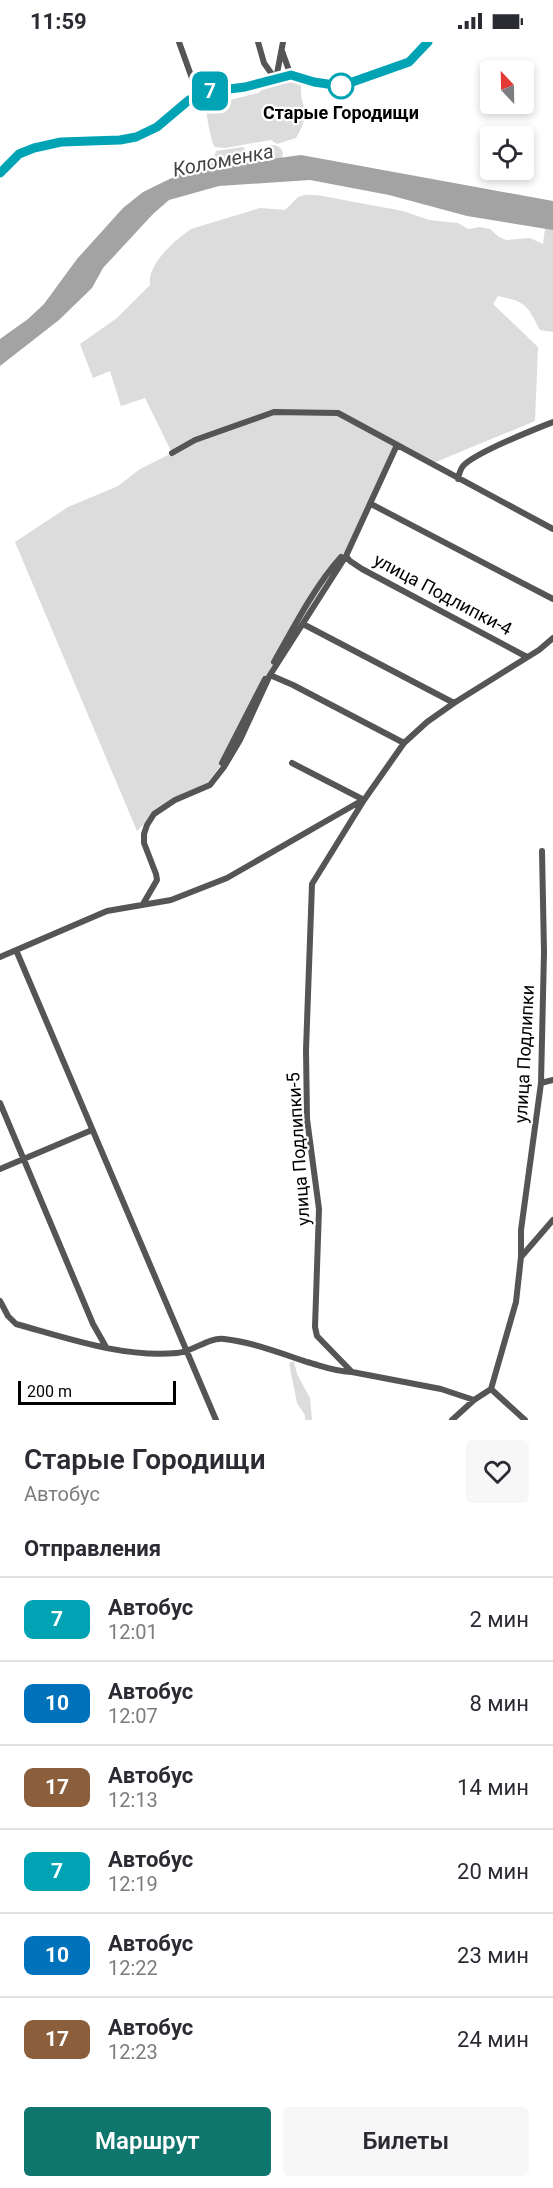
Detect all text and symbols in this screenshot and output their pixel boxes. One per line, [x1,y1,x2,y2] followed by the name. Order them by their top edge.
[30,9,87,34] text: 11:59
[480,60,534,114] north arrow
[480,60,534,180] map controls
[190,71,230,110] line badge: 7
[328,73,354,99] marker: Старые Городищи
[204,79,216,103] text: 7
[263,102,419,123] place label: Старые Городищи
[480,126,534,180] button: locate
[171,138,275,182] water label: Коломенка
[370,549,516,639] street label: улица Подлипки-4
[510,984,538,1124] street label: улица Подлипки
[282,1072,314,1226] street label: улица Подлипки-5
[18,1378,176,1406] scale bar
[27,1382,72,1401] text: 200 m
[466,1440,529,1503] button: heart
[24,1443,266,1476] text: Старые Городищи
[24,1482,100,1506] text: Автобус
[24,1536,161,1561] text: Отправления
[108,1595,193,1620] text: Автобус
[51,1607,63,1631] text: 7
[469,1607,529,1632] text: 2 мин
[108,1620,158,1644] text: 12:01
[108,1679,193,1704] text: Автобус
[45,1691,69,1715] text: 10
[469,1691,529,1716] text: 8 мин
[108,1704,158,1728] text: 12:07
[108,1763,193,1788] text: Автобус
[45,1775,69,1799] text: 17
[457,1775,529,1800] text: 14 мин
[108,1788,158,1812] text: 12:13
[108,1847,193,1872] text: Автобус
[51,1859,63,1883] text: 7
[457,1859,529,1884] text: 20 мин
[108,1872,158,1896] text: 12:19
[108,1931,193,1956] text: Автобус
[45,1943,69,1967] text: 10
[457,1943,529,1968] text: 23 мин
[108,1956,158,1980] text: 12:22
[108,2015,193,2040] text: Автобус
[45,2027,69,2051] text: 17
[457,2027,529,2052] text: 24 мин
[108,2040,158,2064] text: 12:23
[24,2107,271,2176] button: Маршрут
[283,2107,529,2176] button: Билеты

